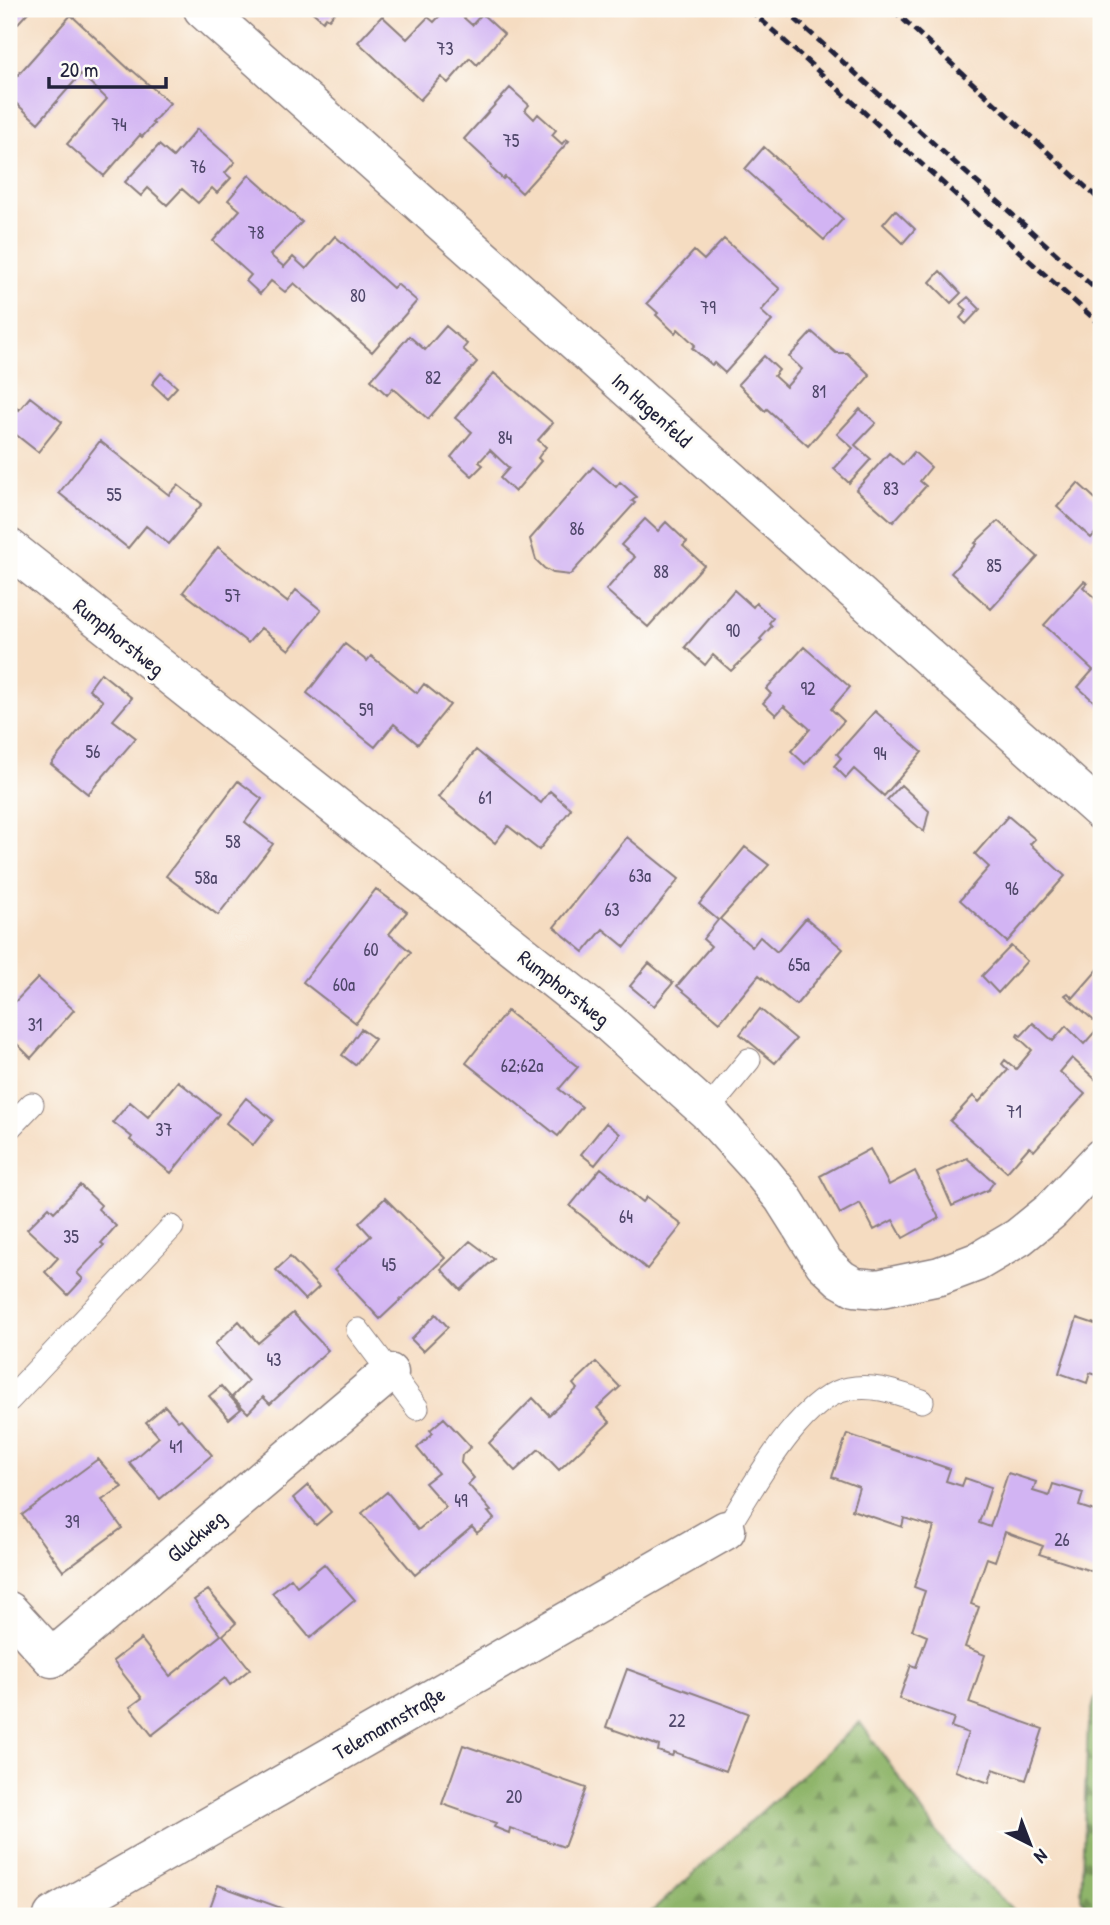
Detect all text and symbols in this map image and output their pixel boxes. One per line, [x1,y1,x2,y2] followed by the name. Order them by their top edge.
[437,36,453,61] house number: 73
[49,46,166,90] scale bar
[60,55,98,84] text: 20 m
[111,112,127,137] house number: 74
[503,128,520,153] house number: 75
[190,154,206,179] house number: 76
[248,220,265,245] house number: 78
[350,283,366,308] house number: 80
[700,295,716,320] house number: 79
[425,365,442,390] house number: 82
[606,366,698,454] street label: Im Hagenfeld
[812,379,826,404] house number: 81
[498,425,513,450] house number: 84
[883,476,899,501] house number: 83
[106,482,122,507] house number: 55
[570,516,584,541] house number: 86
[986,553,1002,578] house number: 85
[653,559,669,584] house number: 88
[225,583,241,608] house number: 57
[67,591,171,683] street label: Rumphorstweg
[726,618,740,643] house number: 90
[800,676,816,701] house number: 92
[359,697,373,722] house number: 59
[86,739,100,764] house number: 56
[873,741,887,766] house number: 94
[478,785,492,810] house number: 61
[225,829,241,854] house number: 58
[629,863,651,888] house number: 63a
[195,865,217,890] house number: 58a
[1005,876,1019,901] house number: 96
[604,897,620,922] house number: 63
[363,937,379,962] house number: 60
[512,943,616,1033] street label: Rumphorstweg
[788,952,810,977] house number: 65a
[333,972,355,997] house number: 60a
[28,1012,42,1037] house number: 31
[501,1053,543,1078] house number: 62;62a
[1006,1099,1022,1124] house number: 71
[156,1117,173,1142] house number: 37
[619,1204,633,1229] house number: 64
[63,1224,79,1249] house number: 35
[382,1252,397,1277] house number: 45
[267,1347,281,1372] house number: 43
[169,1434,183,1459] house number: 41
[454,1488,468,1513] house number: 49
[160,1503,232,1569] street label: Gluckweg
[65,1509,80,1534] house number: 39
[1054,1527,1070,1552] house number: 26
[328,1679,450,1767] street label: Telemannstraße
[669,1708,686,1733] house number: 22
[506,1784,522,1809] house number: 20
[995,1810,1064,1880] north arrow
[1029,1844,1054,1870] text: N

